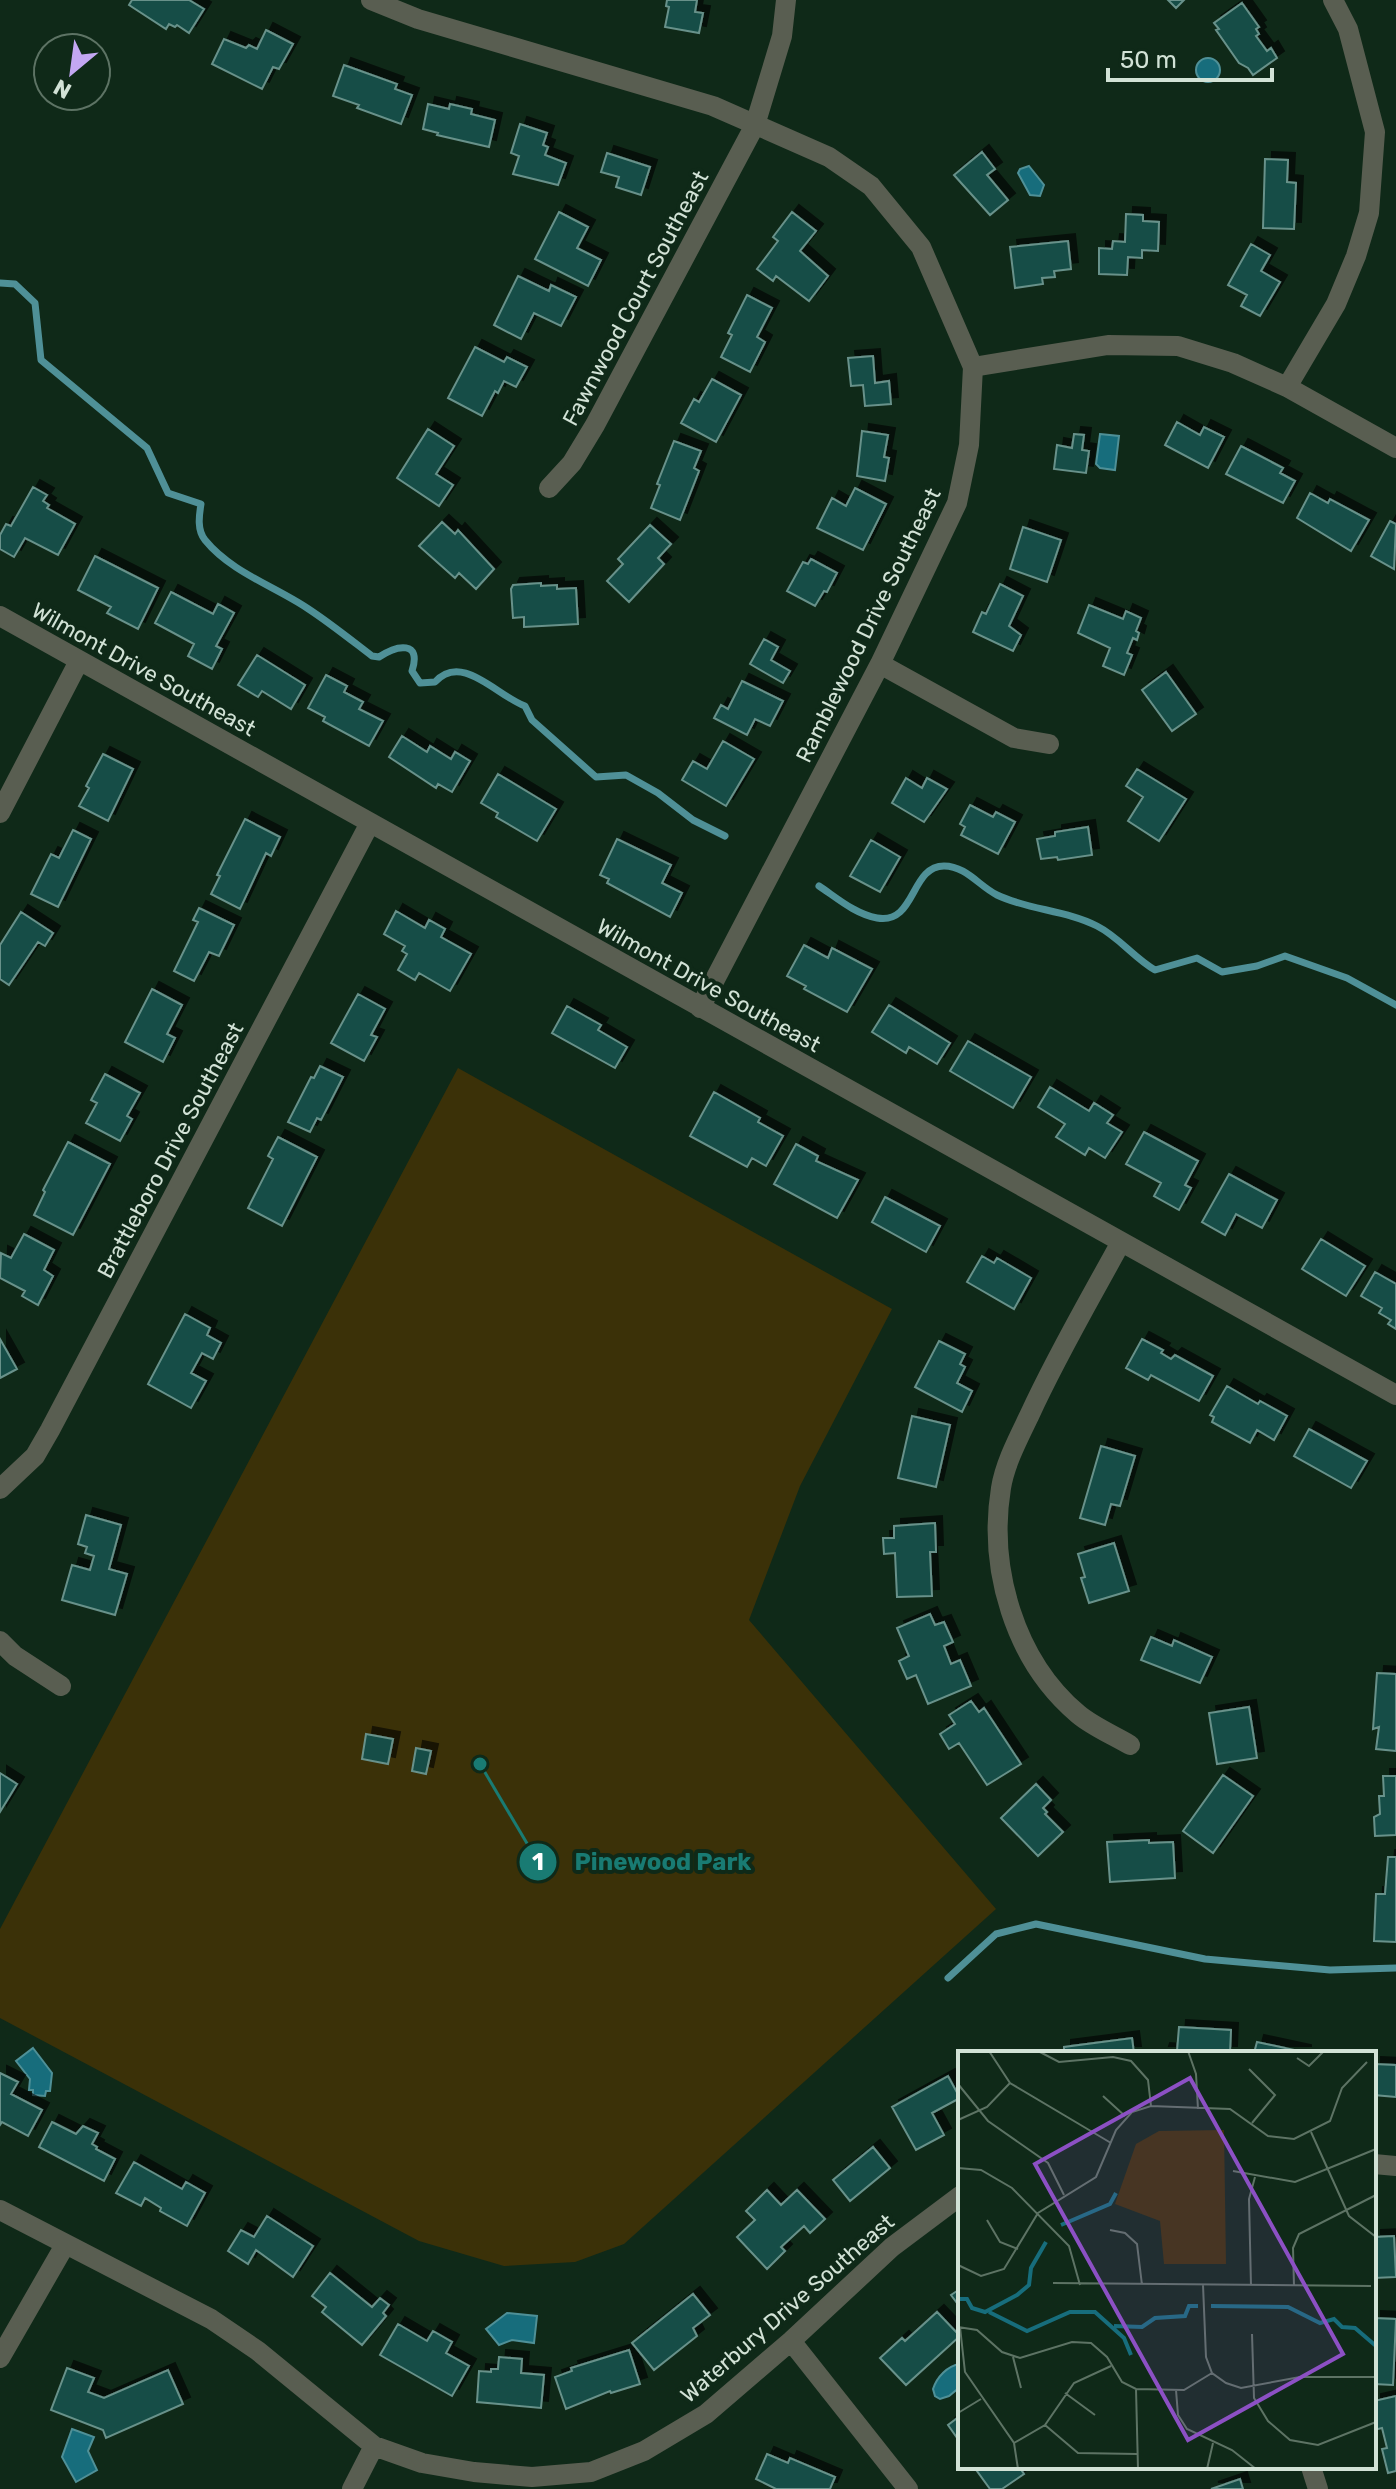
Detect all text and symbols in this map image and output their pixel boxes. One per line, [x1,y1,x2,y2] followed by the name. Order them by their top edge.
[32,32,112,112] north arrow
[1108,32,1272,82] scale bar
[1120,46,1177,74] text: 50 m
[49,73,76,105] text: N
[557,166,714,430] street label: Fawnwood Court Southeast
[790,483,947,767] street label: Ramblewood Drive Southeast
[27,597,261,742] street label: Wilmont Drive Southeast
[592,913,826,1058] street label: Wilmont Drive Southeast
[91,1017,250,1283] street label: Brattleboro Drive Southeast
[518,1838,767,1886] callout: Pinewood Park
[532,1848,544,1876] text: 1
[575,1848,751,1876] text: Pinewood Park
[958,2051,1376,2469] inset map
[675,2208,900,2409] street label: Waterbury Drive Southeast

